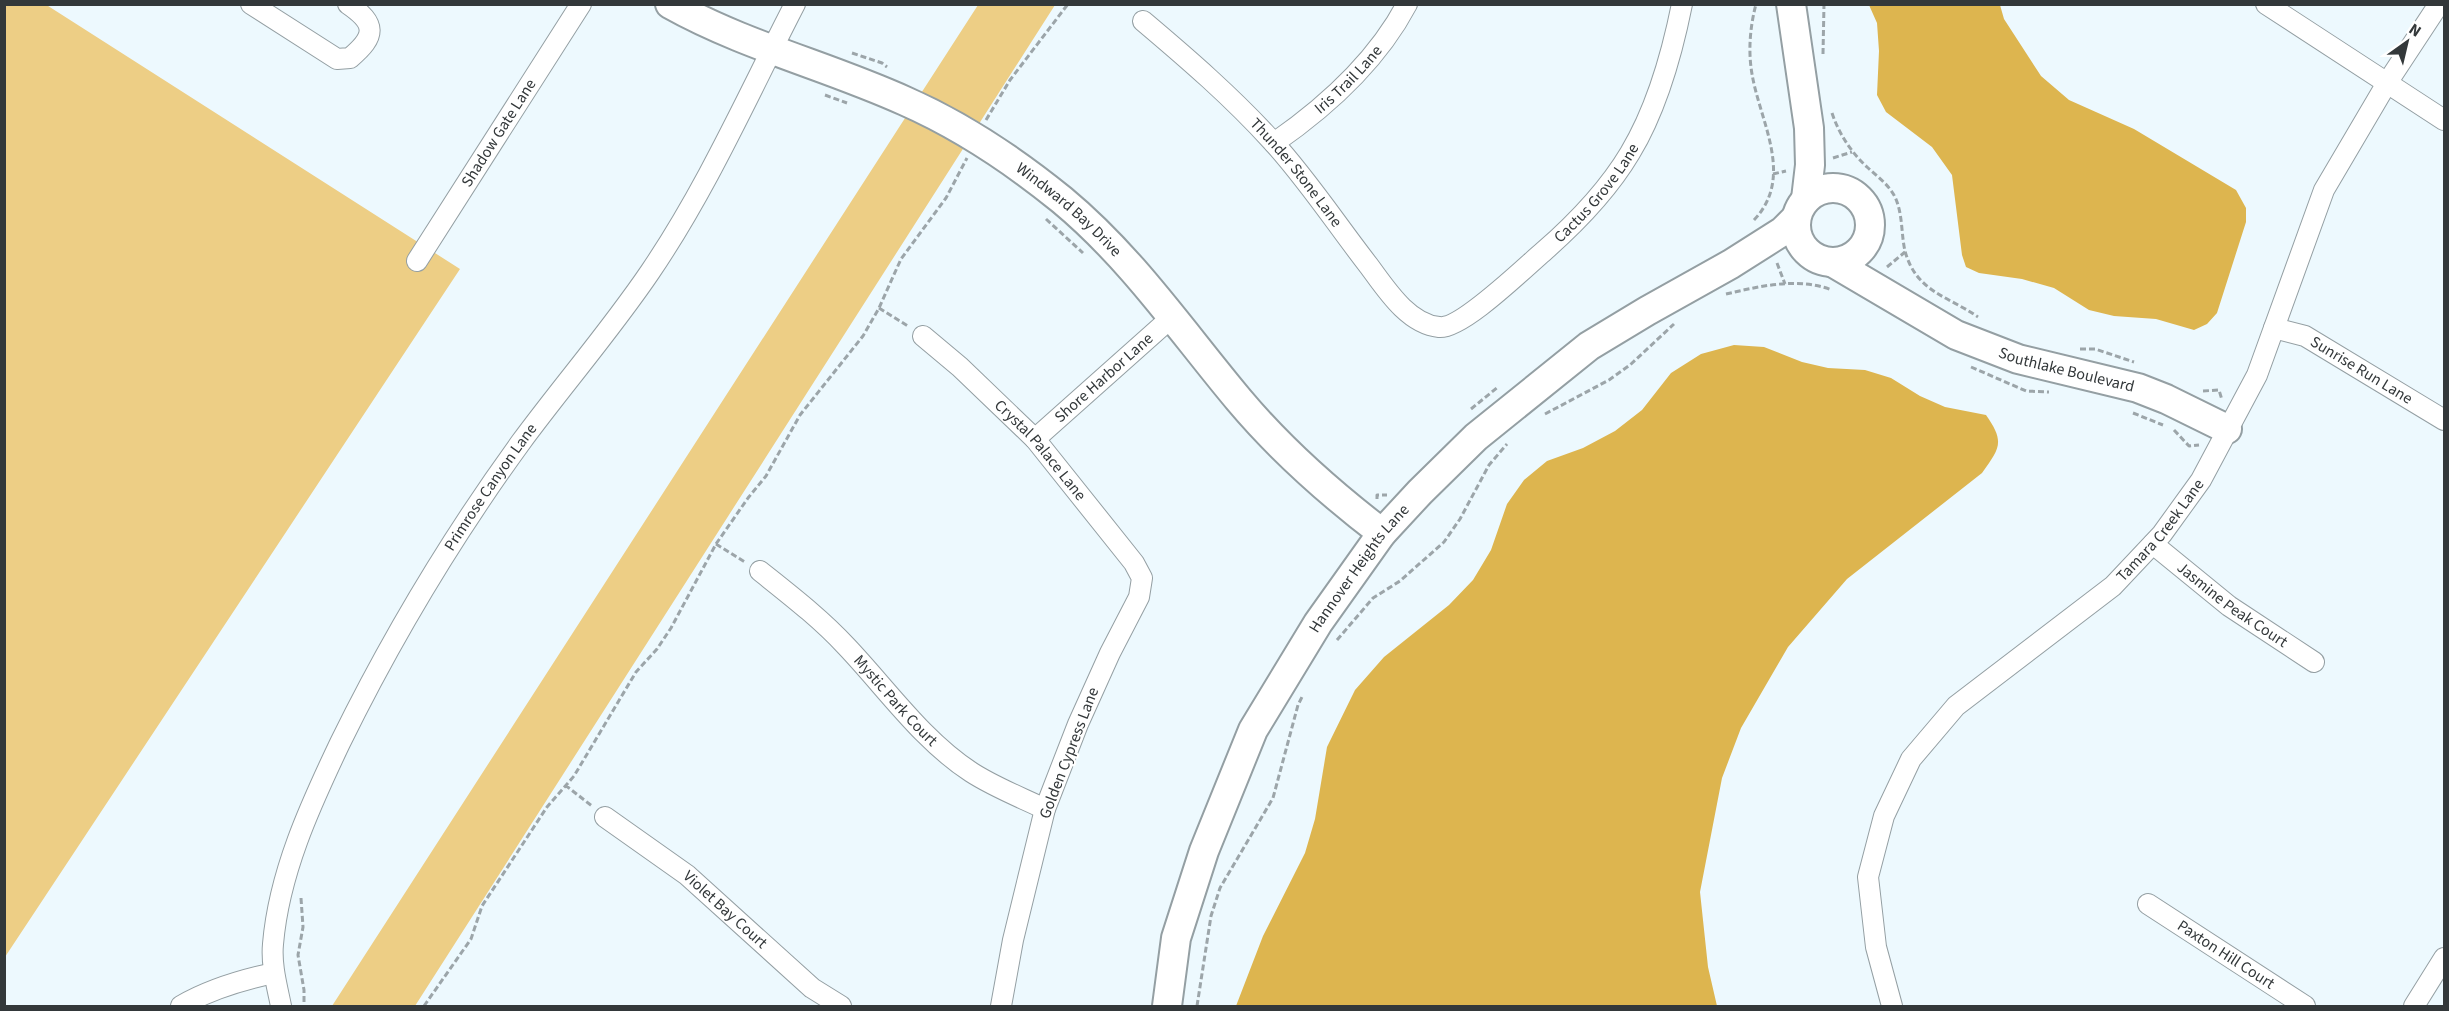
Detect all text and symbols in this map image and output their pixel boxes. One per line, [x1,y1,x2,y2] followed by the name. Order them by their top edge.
[2377,12,2437,72] north arrow
[2404,18,2425,42] text: N
[1310,41,1387,119] street label: Iris Trail Lane
[456,75,541,191] street label: Shadow Gate Lane
[1245,113,1347,232] street label: Thunder Stone Lane
[1549,139,1644,248] street label: Cactus Grove Lane
[1011,157,1127,262] street label: Windward Bay Drive
[1050,328,1158,428] street label: Shore Harbor Lane
[2306,331,2417,410] street label: Sunrise Run Lane
[1995,341,2137,398] street label: Southlake Boulevard
[989,395,1091,505] street label: Crystal Palace Lane
[439,419,542,555] street label: Primrose Canyon Lane
[2111,474,2209,587] street label: Tamara Creek Lane
[1304,499,1414,637] street label: Hannover Heights Lane
[2172,557,2293,653] street label: Jasmine Peak Court
[848,650,943,752] street label: Mystic Park Court
[1034,684,1104,822] street label: Golden Cypress Lane
[678,866,773,954] street label: Violet Bay Court
[2173,915,2280,995] street label: Paxton Hill Court

